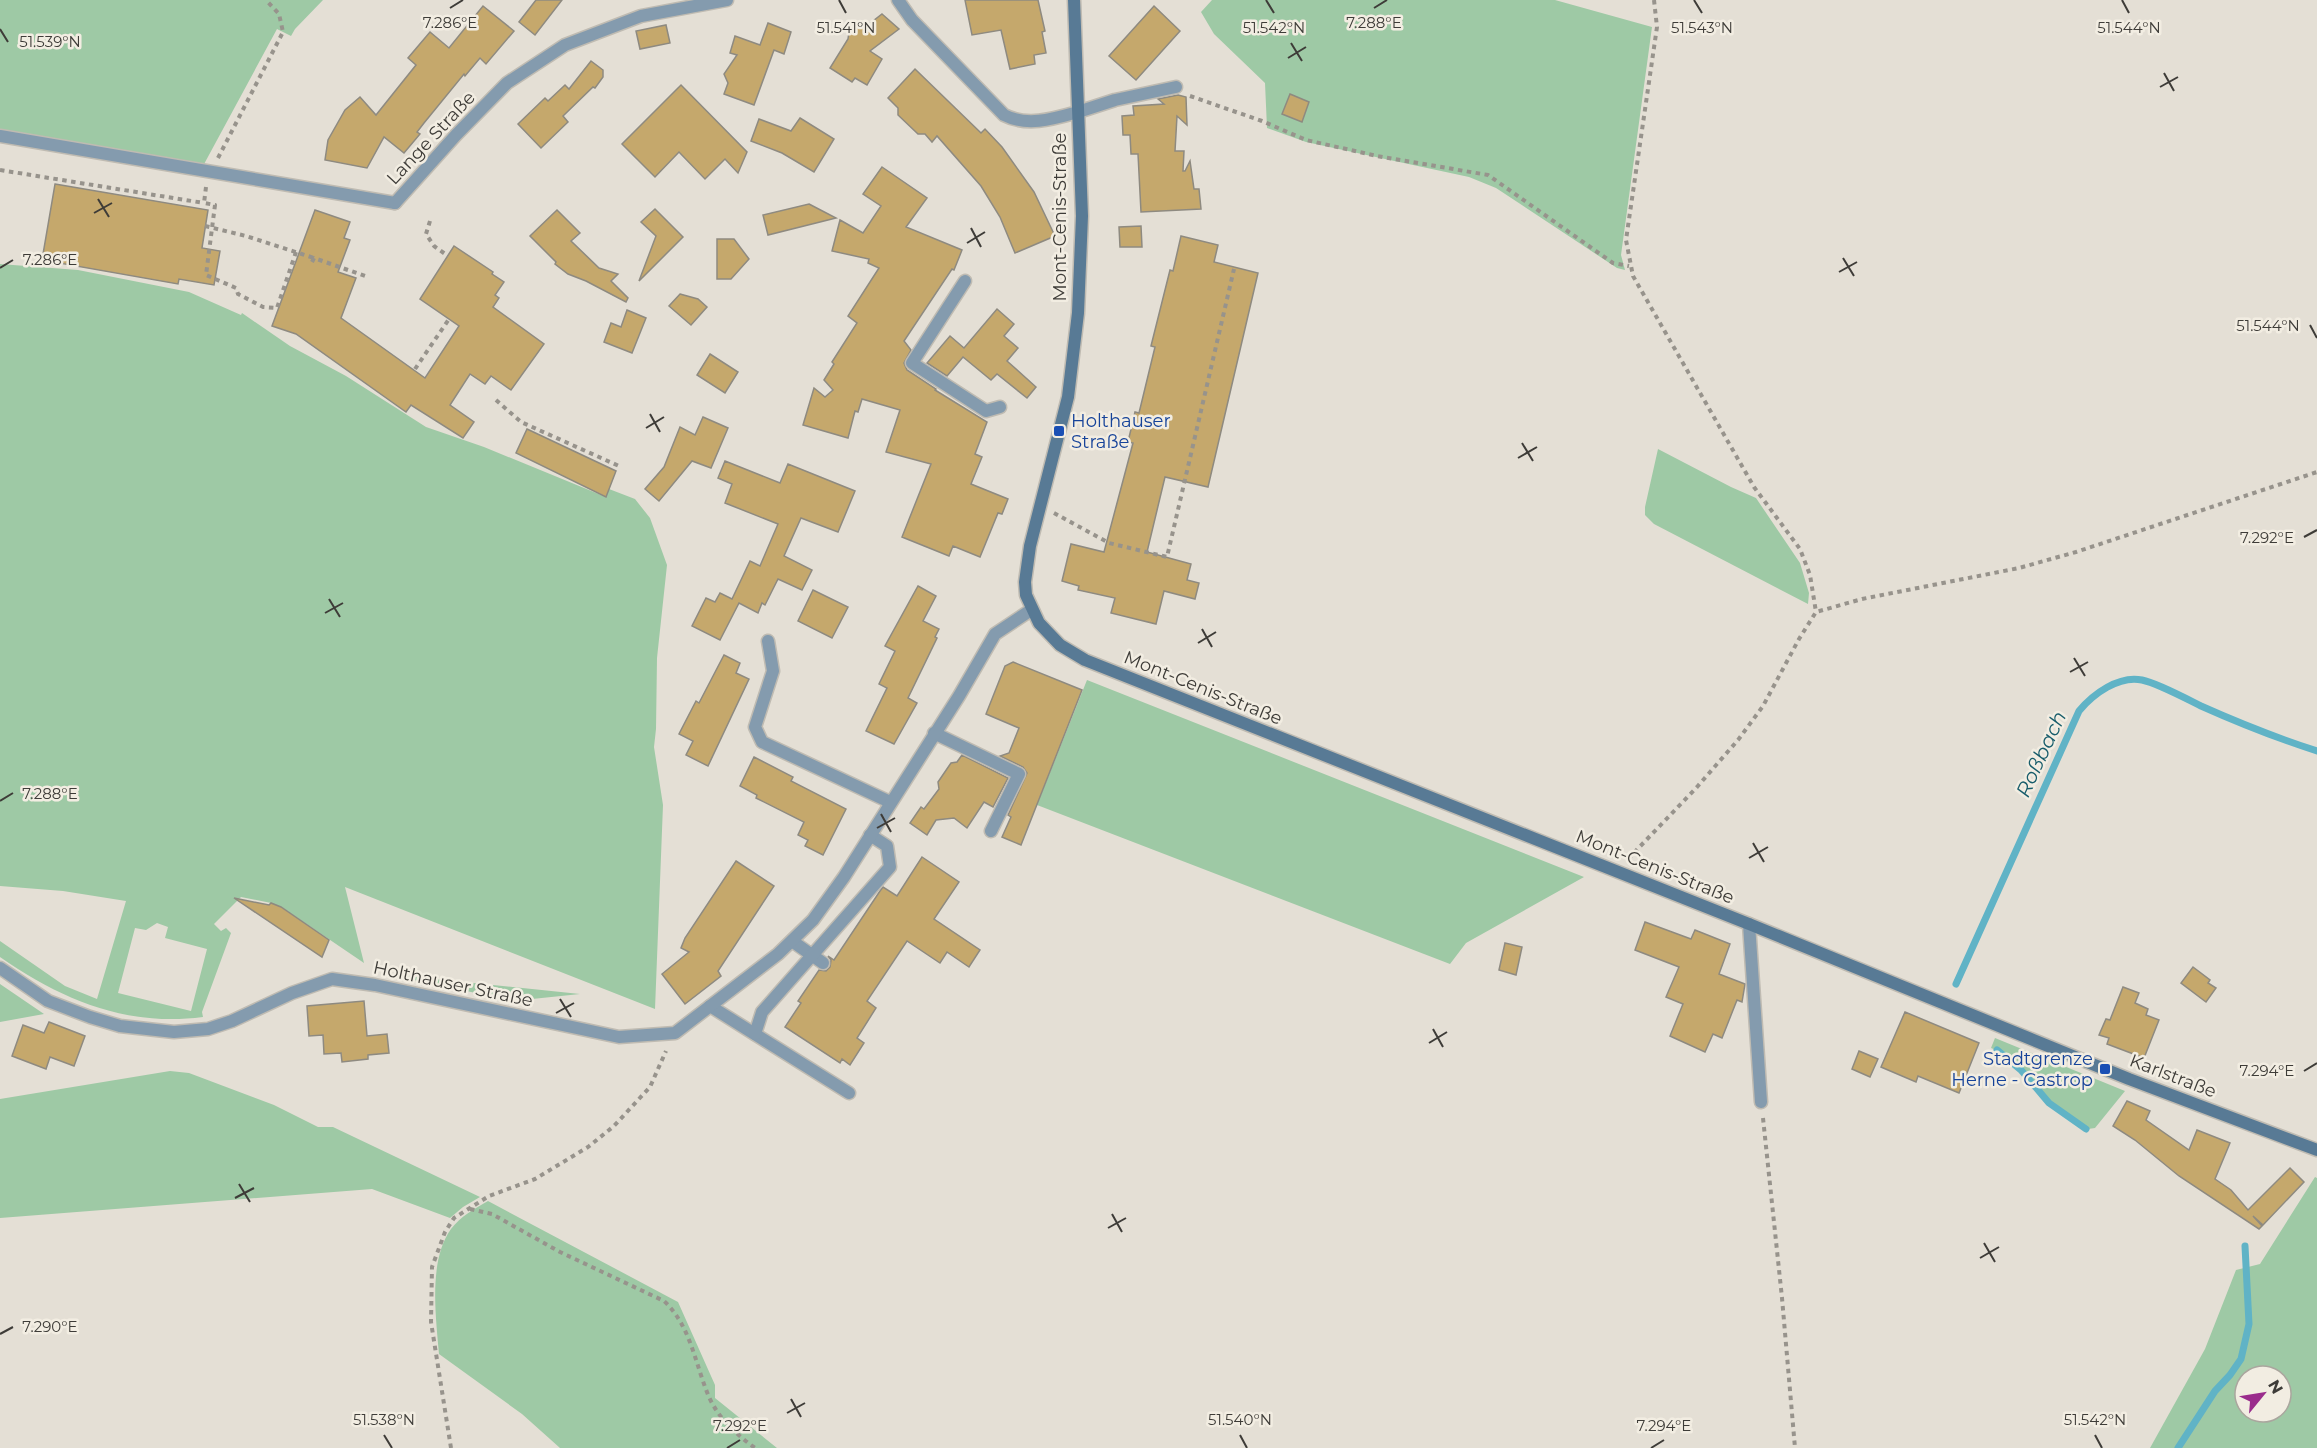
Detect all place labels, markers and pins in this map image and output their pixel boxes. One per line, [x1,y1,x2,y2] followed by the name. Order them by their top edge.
[1071,410,1171,453] place label: Holthauser Straße
[1052,424,1066,438] marker: Holthauser Straße
[1951,1048,2093,1091] place label: Stadtgrenze Herne - Castrop
[2098,1062,2112,1076] marker: Stadtgrenze Herne - Castrop

